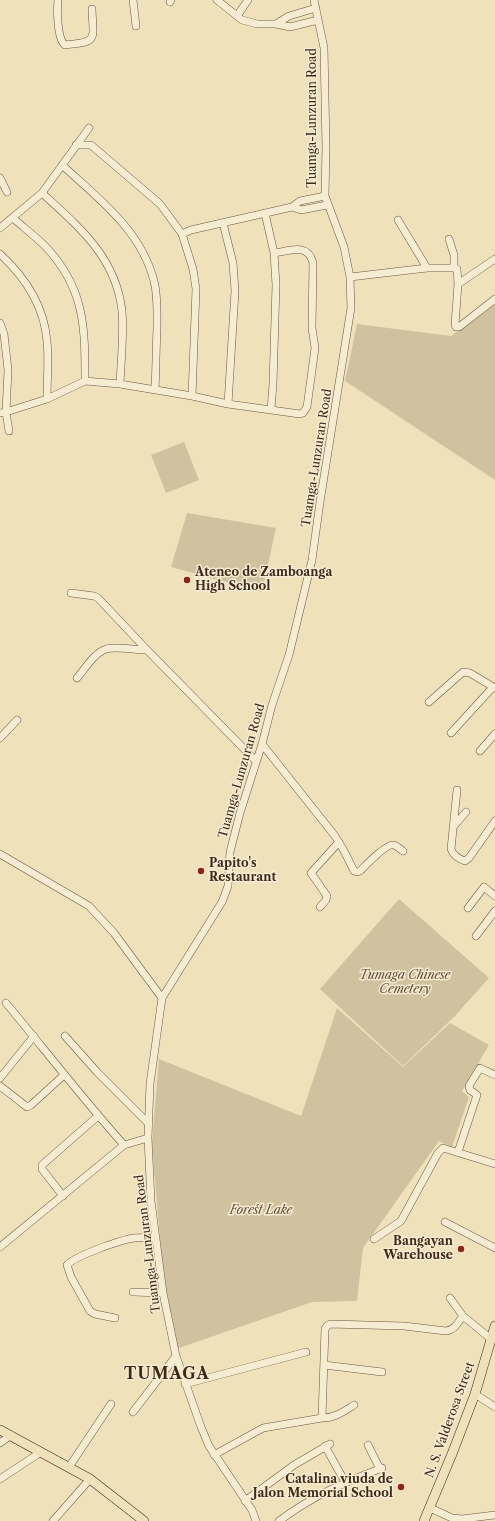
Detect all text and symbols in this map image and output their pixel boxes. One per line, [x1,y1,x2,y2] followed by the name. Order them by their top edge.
[306,48,320,188] street label: Tuamga-Lunzuran Road
[299,388,335,528] street label: Tuamga-Lunzuran Road
[195,566,332,594] place label: Ateneo de Zamboanga High School
[182,575,192,585] marker: Ateneo de Zamboanga High School
[216,702,268,840] street label: Tuamga-Lunzuran Road
[209,857,276,885] place label: Papito's Restaurant
[196,866,206,876] marker: Papito's Restaurant
[360,969,450,997] park label: Tumaga Chinese Cemetery
[132,1174,164,1314] street label: Tuamga-Lunzuran Road
[230,1204,292,1218] park label: Forest Lake
[383,1235,453,1263] place label: Bangayan Warehouse
[456,1244,466,1254] marker: Bangayan Warehouse
[422,1360,478,1480] street label: N. S. Valderosa Street
[124,1364,210,1384] district label: TUMAGA
[253,1473,393,1501] place label: Catalina viuda de Jalon Memorial School
[396,1482,406,1492] marker: Catalina viuda de Jalon Memorial School

